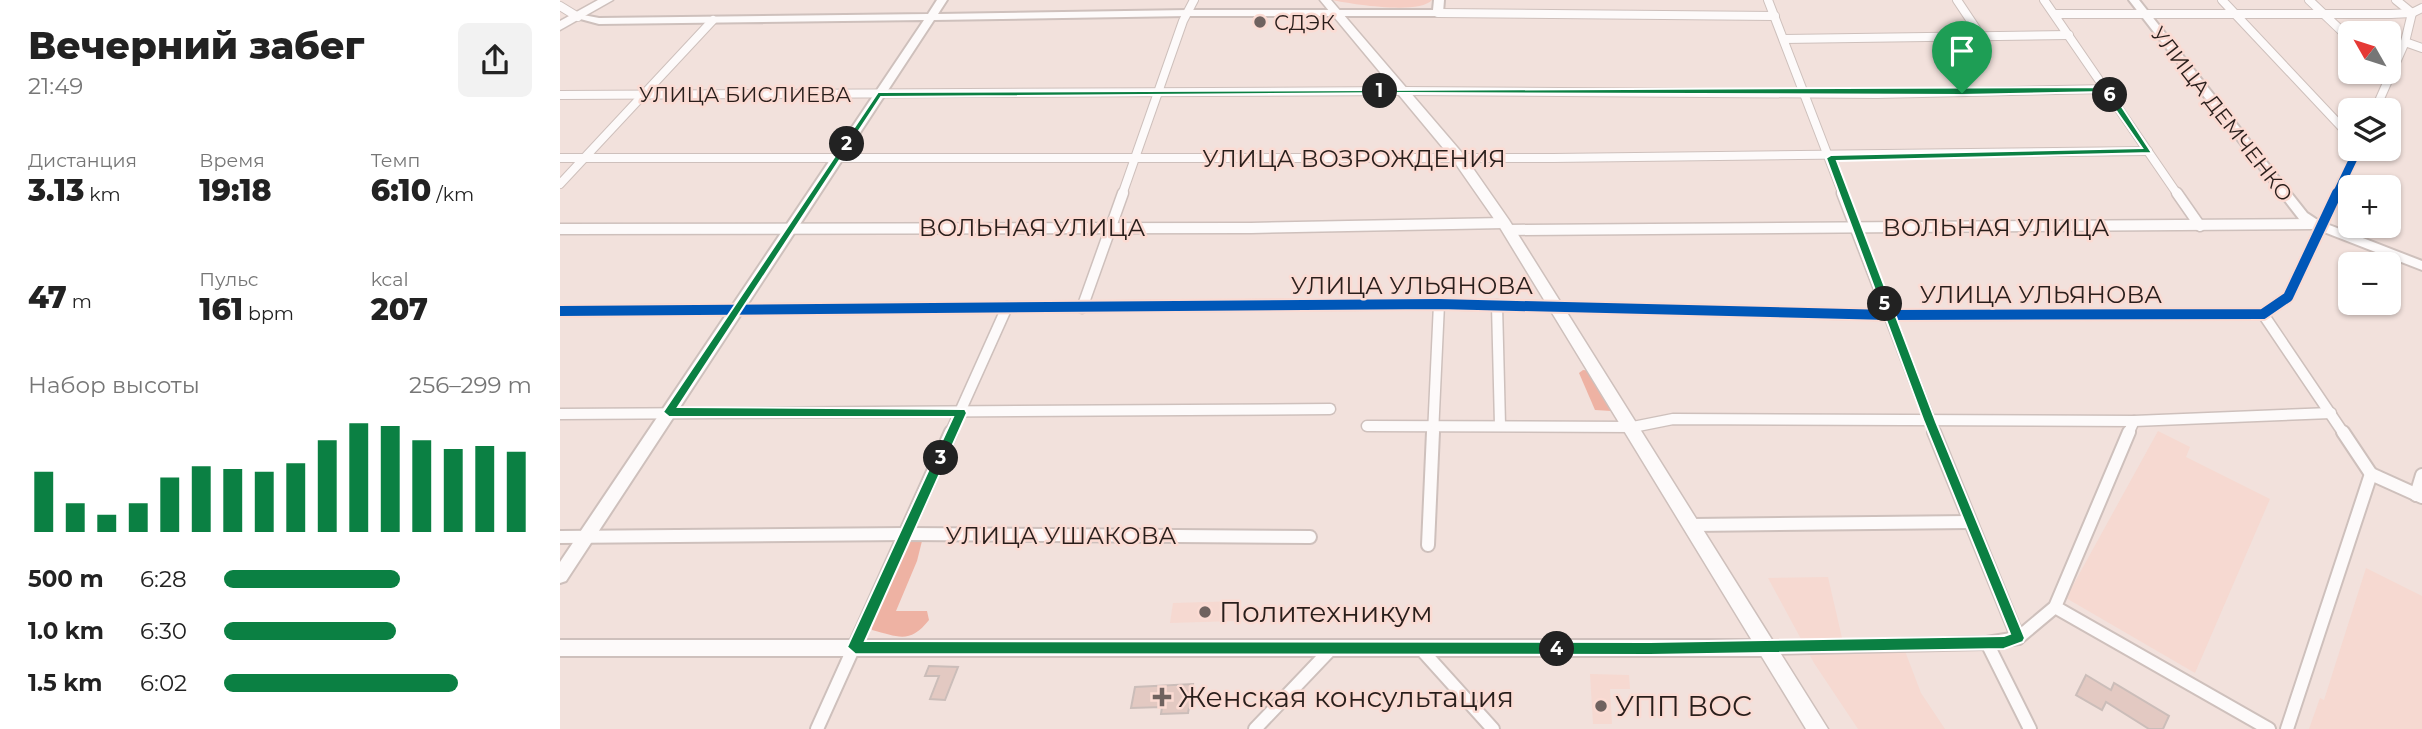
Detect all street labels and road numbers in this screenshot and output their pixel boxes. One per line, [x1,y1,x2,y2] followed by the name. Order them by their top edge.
[2146,22,2298,206] street label: УЛИЦА ДЕМЧЕНКО
[639,82,851,107] street label: УЛИЦА БИСЛИЕВА
[1202,144,1506,173] street label: УЛИЦА ВОЗРОЖДЕНИЯ
[919,213,1145,242] street label: ВОЛЬНАЯ УЛИЦА
[1883,213,2109,242] street label: ВОЛЬНАЯ УЛИЦА
[1291,271,1533,300] street label: УЛИЦА УЛЬЯНОВА
[1920,280,2162,309] street label: УЛИЦА УЛЬЯНОВА
[946,521,1177,550] street label: УЛИЦА УШАКОВА

